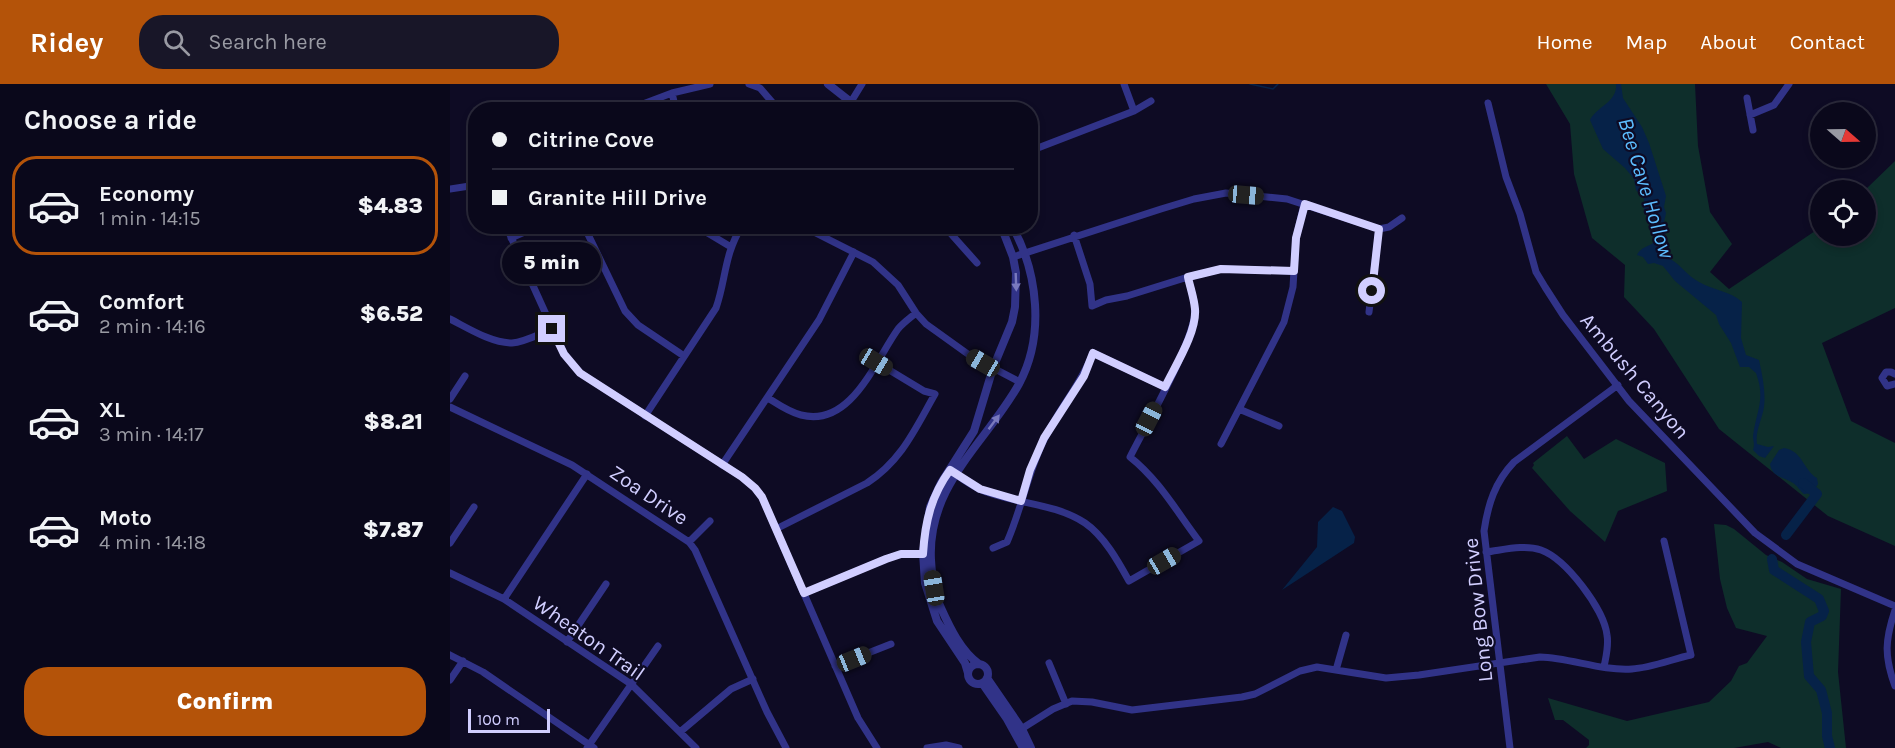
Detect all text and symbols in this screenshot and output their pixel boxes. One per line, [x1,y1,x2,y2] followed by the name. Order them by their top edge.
[139,15,559,69] search box
[30,26,103,59] text: Ridey
[160,26,193,59] icon: search
[208,29,327,55] text: Search here
[1537,30,1593,54] text: Home
[1626,30,1667,54] text: Map
[1700,30,1757,54] text: About
[1790,30,1865,54] text: Contact
[1810,102,1876,168] north arrow
[1810,102,1876,246] map controls
[24,104,197,136] text: Choose a ride
[1612,114,1680,262] water label: Bee Cave Hollow
[528,127,654,153] text: Citrine Cove
[27,179,81,233] icon: car
[1810,180,1876,246] button: locate
[99,181,194,207] text: Economy
[1227,184,1265,206] car
[528,185,707,211] text: Granite Hill Drive
[358,193,423,219] text: $4.83
[99,207,200,230] text: 1 min · 14:15
[502,242,602,284] callout: 5 min
[523,251,580,274] text: 5 min
[1011,273,1020,292] one-way arrow
[1358,277,1385,304] route start
[27,287,81,341] icon: car
[99,289,184,315] text: Comfort
[360,301,423,327] text: $6.52
[1575,308,1695,444] street label: Ambush Canyon
[99,315,206,338] text: 2 min · 14:16
[538,315,565,342] route end
[856,345,896,379] car
[963,346,1003,380] car
[27,395,81,449] icon: car
[99,397,125,423] text: XL
[1133,399,1165,439] car
[364,409,423,435] text: $8.21
[988,415,1000,430] one-way arrow
[99,423,204,446] text: 3 min · 14:17
[605,460,693,530] street label: Zoa Drive
[27,503,81,557] icon: car
[99,505,152,531] text: Moto
[363,517,423,543] text: $7.87
[99,531,206,554] text: 4 min · 14:18
[1459,537,1497,683] street label: Long Bow Drive
[1144,544,1184,578] car
[922,569,946,607] car
[528,591,650,685] street label: Wheaton Trail
[834,644,874,674] car
[24,667,426,736] button: Confirm
[468,706,550,734] scale bar
[477,710,520,729] text: 100 m

